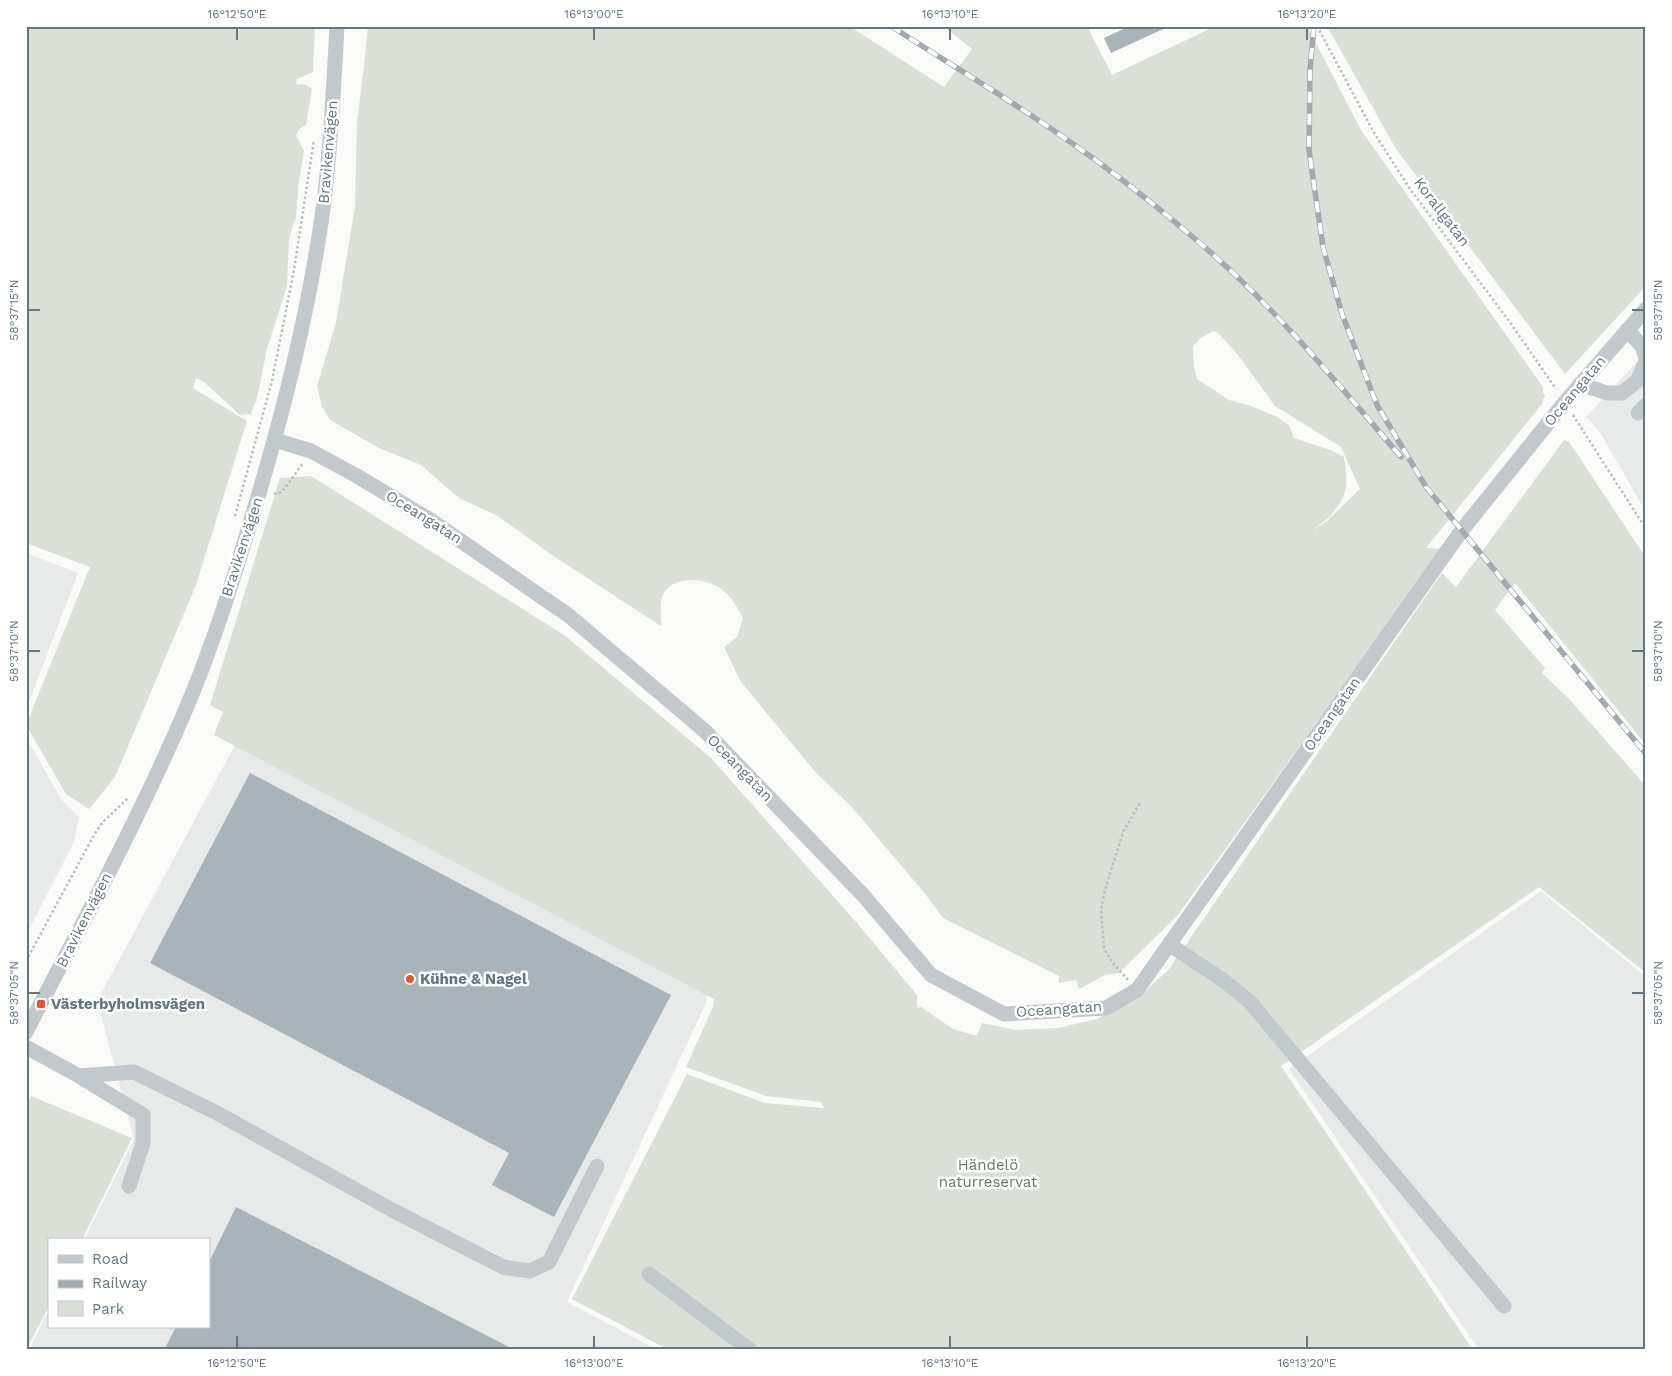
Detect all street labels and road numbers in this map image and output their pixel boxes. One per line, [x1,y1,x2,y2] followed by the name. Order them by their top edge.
[315,100,341,204] street label: Bravikenvägen
[1410,174,1474,250] street label: Korallgatan
[1540,352,1610,430] street label: Oceangatan
[383,487,465,547] street label: Oceangatan
[217,495,267,599] street label: Bravikenvägen
[1300,673,1364,755] street label: Oceangatan
[704,731,776,805] street label: Oceangatan
[52,870,116,970] street label: Bravikenvägen
[1015,997,1103,1021] street label: Oceangatan

